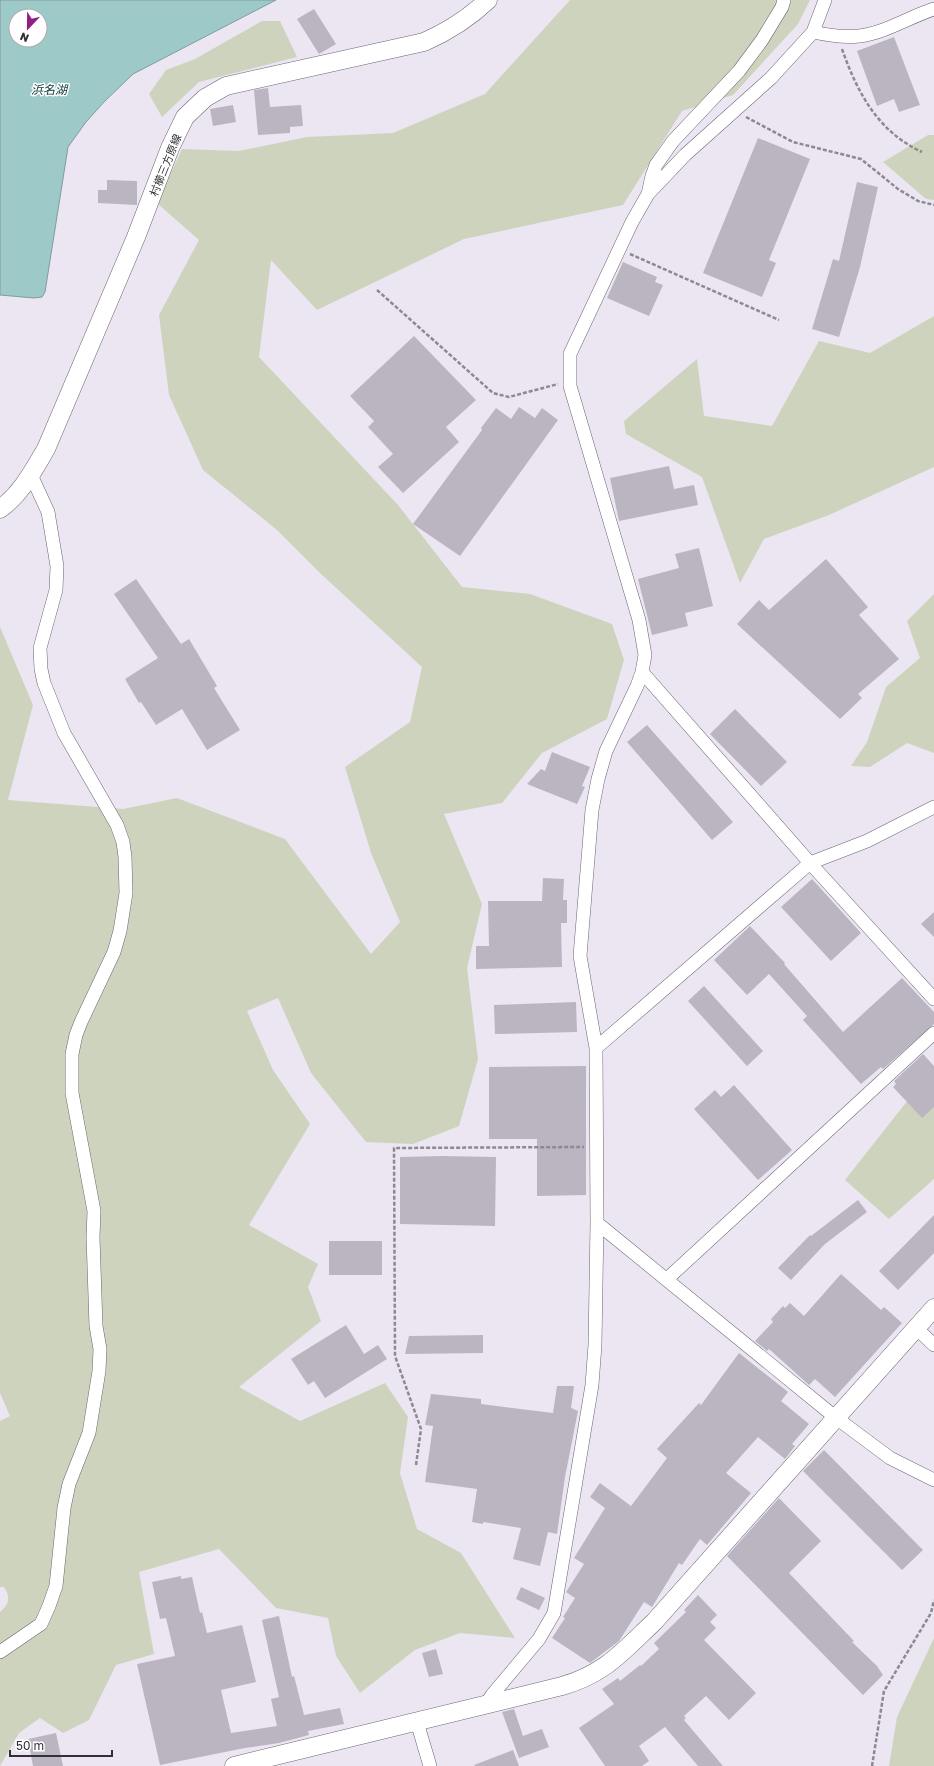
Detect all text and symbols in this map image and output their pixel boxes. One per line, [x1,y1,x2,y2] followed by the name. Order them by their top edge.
[8,8,48,48] north arrow
[18,30,30,45] text: N
[31,82,69,97] water label: 浜名湖
[147,132,183,198] street label: 村櫛三方原線
[10,1732,112,1758] scale bar
[16,1738,44,1753] text: 50 m

